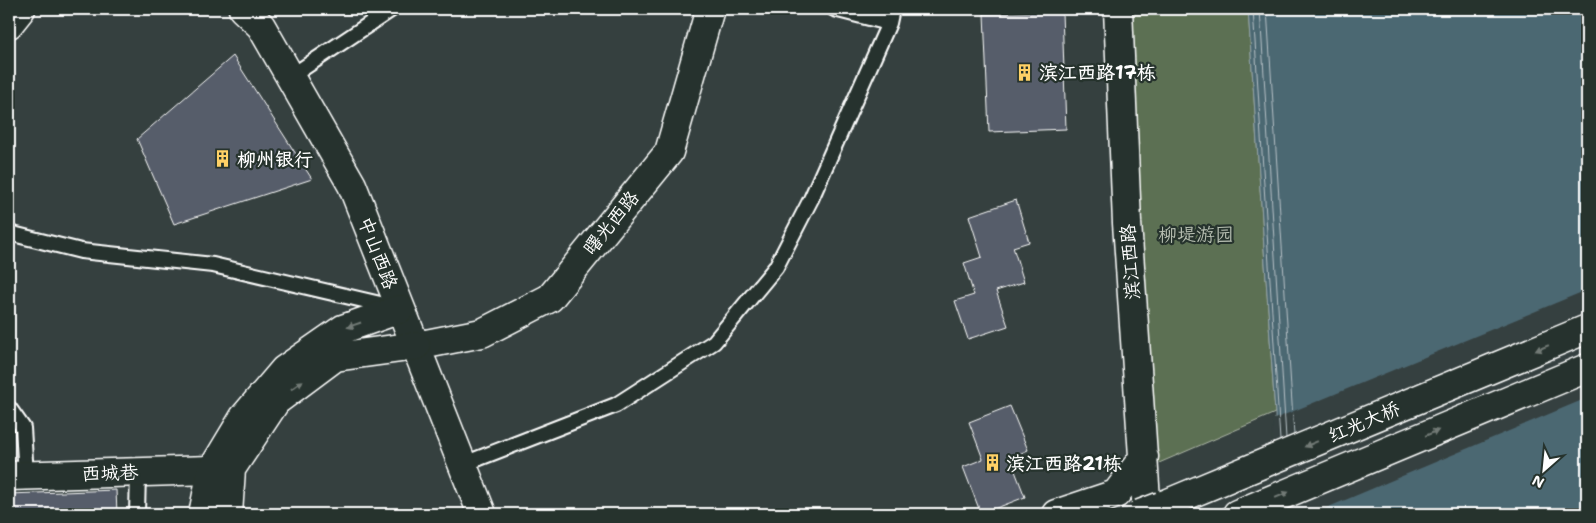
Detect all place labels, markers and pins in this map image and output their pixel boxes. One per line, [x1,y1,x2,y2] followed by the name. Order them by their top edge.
[1039,60,1156,85] place label: 滨江西路17栋
[1015,62,1035,82] building icon: 滨江西路17栋
[237,147,313,172] place label: 柳州银行
[213,149,233,169] building icon: 柳州银行
[1006,451,1122,476] place label: 滨江西路21栋
[982,453,1002,473] building icon: 滨江西路21栋

